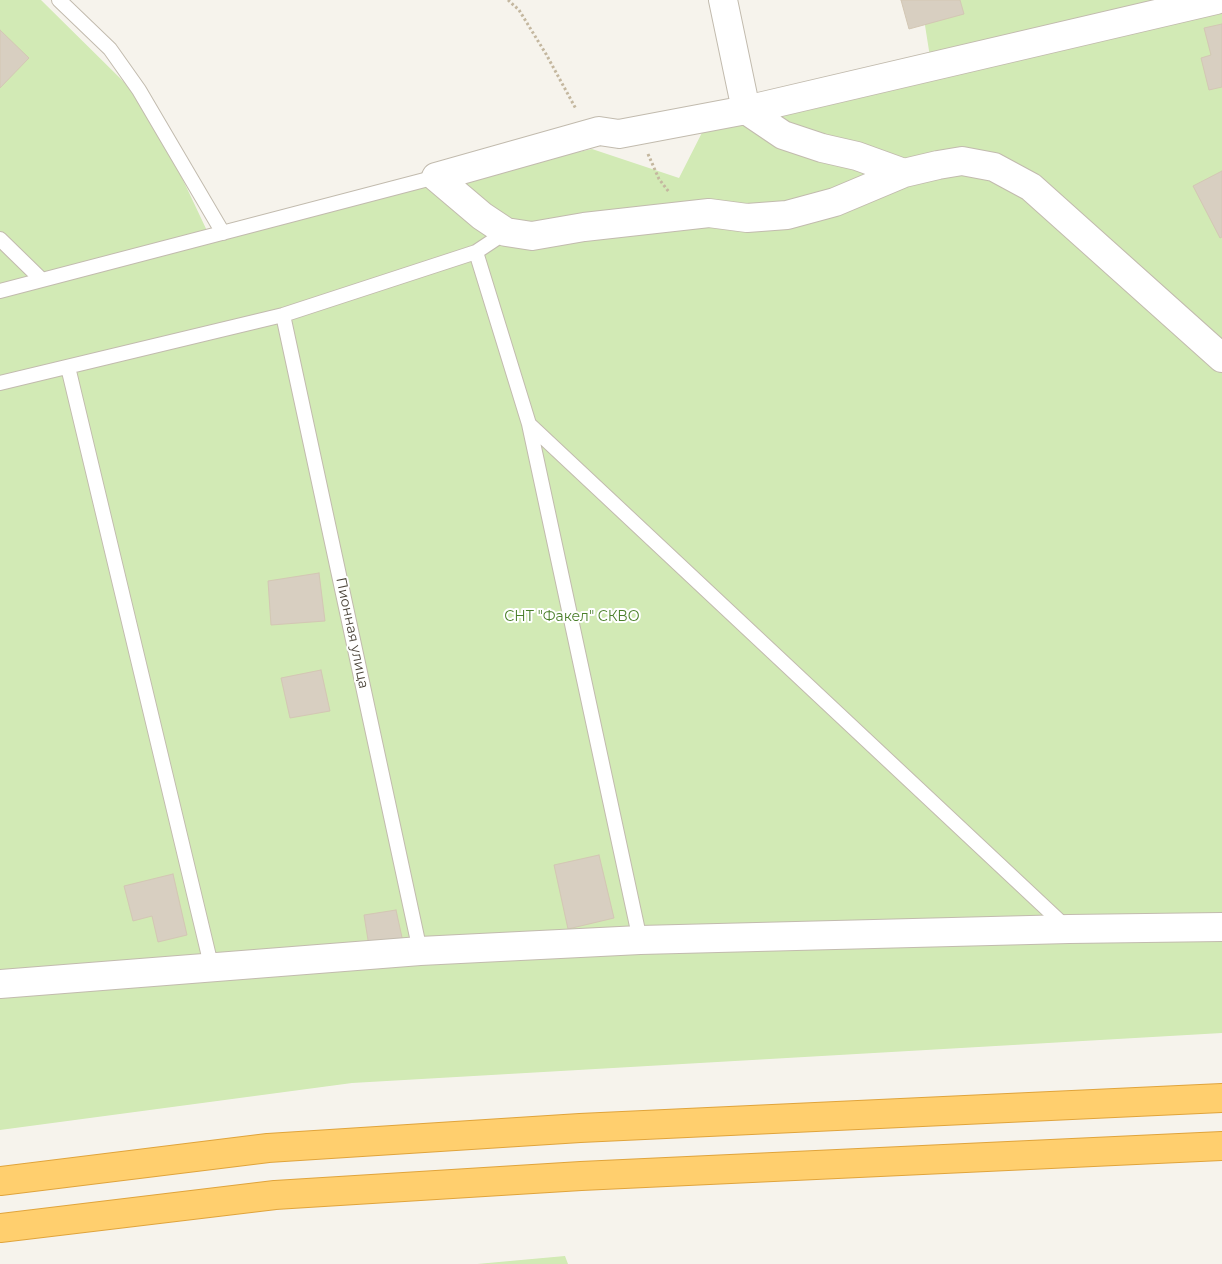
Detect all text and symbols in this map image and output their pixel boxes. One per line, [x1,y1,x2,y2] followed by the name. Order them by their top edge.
[332,576,372,690] street label: Пионная улица
[504,609,640,625] park label: СНТ "Факел" СКВО

